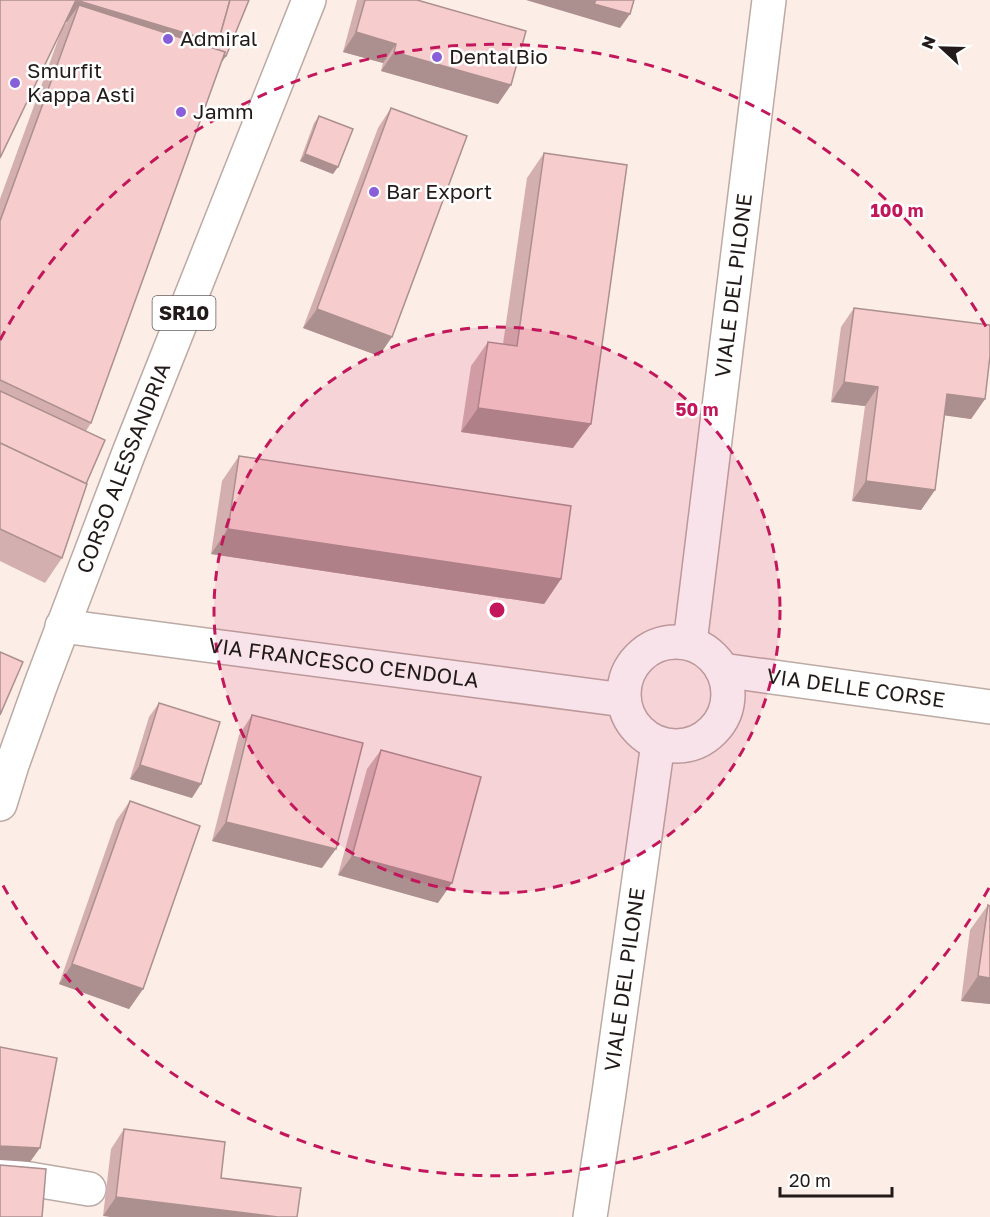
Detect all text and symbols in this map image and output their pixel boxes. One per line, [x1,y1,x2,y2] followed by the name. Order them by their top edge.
[912,18,972,78] north arrow
[180,25,258,51] place label: Admiral
[161,32,175,46] marker: Admiral
[917,33,940,52] text: N
[449,43,548,69] place label: DentalBio
[430,50,444,64] marker: DentalBio
[27,57,135,107] place label: Smurfit Kappa Asti
[8,76,22,90] marker: Smurfit Kappa Asti
[193,98,254,124] place label: Jamm
[174,105,188,119] marker: Jamm
[386,178,492,204] place label: Bar Export
[367,185,381,199] marker: Bar Export
[709,192,757,379] street label: VIALE DEL PILONE
[871,199,923,221] text: 100 m
[152,296,216,330] road number: SR10
[70,359,175,577] street label: CORSO ALESSANDRIA
[676,398,718,420] text: 50 m
[487,600,507,620] centre of rings
[207,631,480,693] street label: VIA FRANCESCO CENDOLA
[765,662,947,713] street label: VIA DELLE CORSE
[598,886,650,1073] street label: VIALE DEL PILONE
[780,1160,892,1198] scale bar
[789,1169,831,1191] text: 20 m

